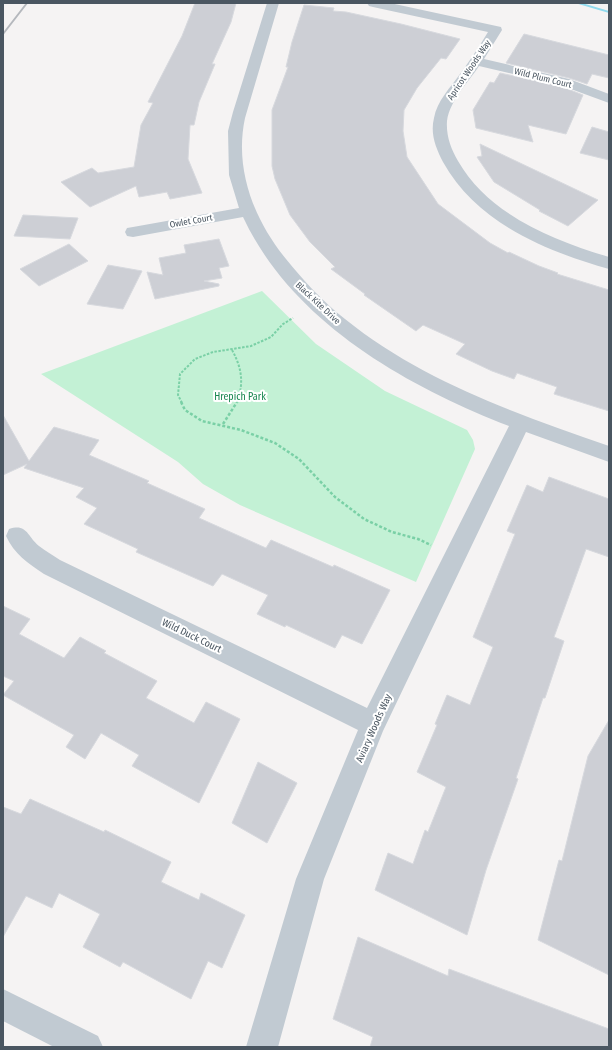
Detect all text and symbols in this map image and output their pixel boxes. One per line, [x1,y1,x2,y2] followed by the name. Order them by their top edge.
[445,38,493,102] street label: Apricot Woods Way
[513,66,573,90] street label: Wild Plum Court
[169,212,213,230] street label: Owlet Court
[294,280,343,327] street label: Black Kite Drive
[214,391,266,403] park label: Hrepich Park
[160,616,224,656] street label: Wild Duck Court
[353,692,395,765] street label: Aviary Woods Way

